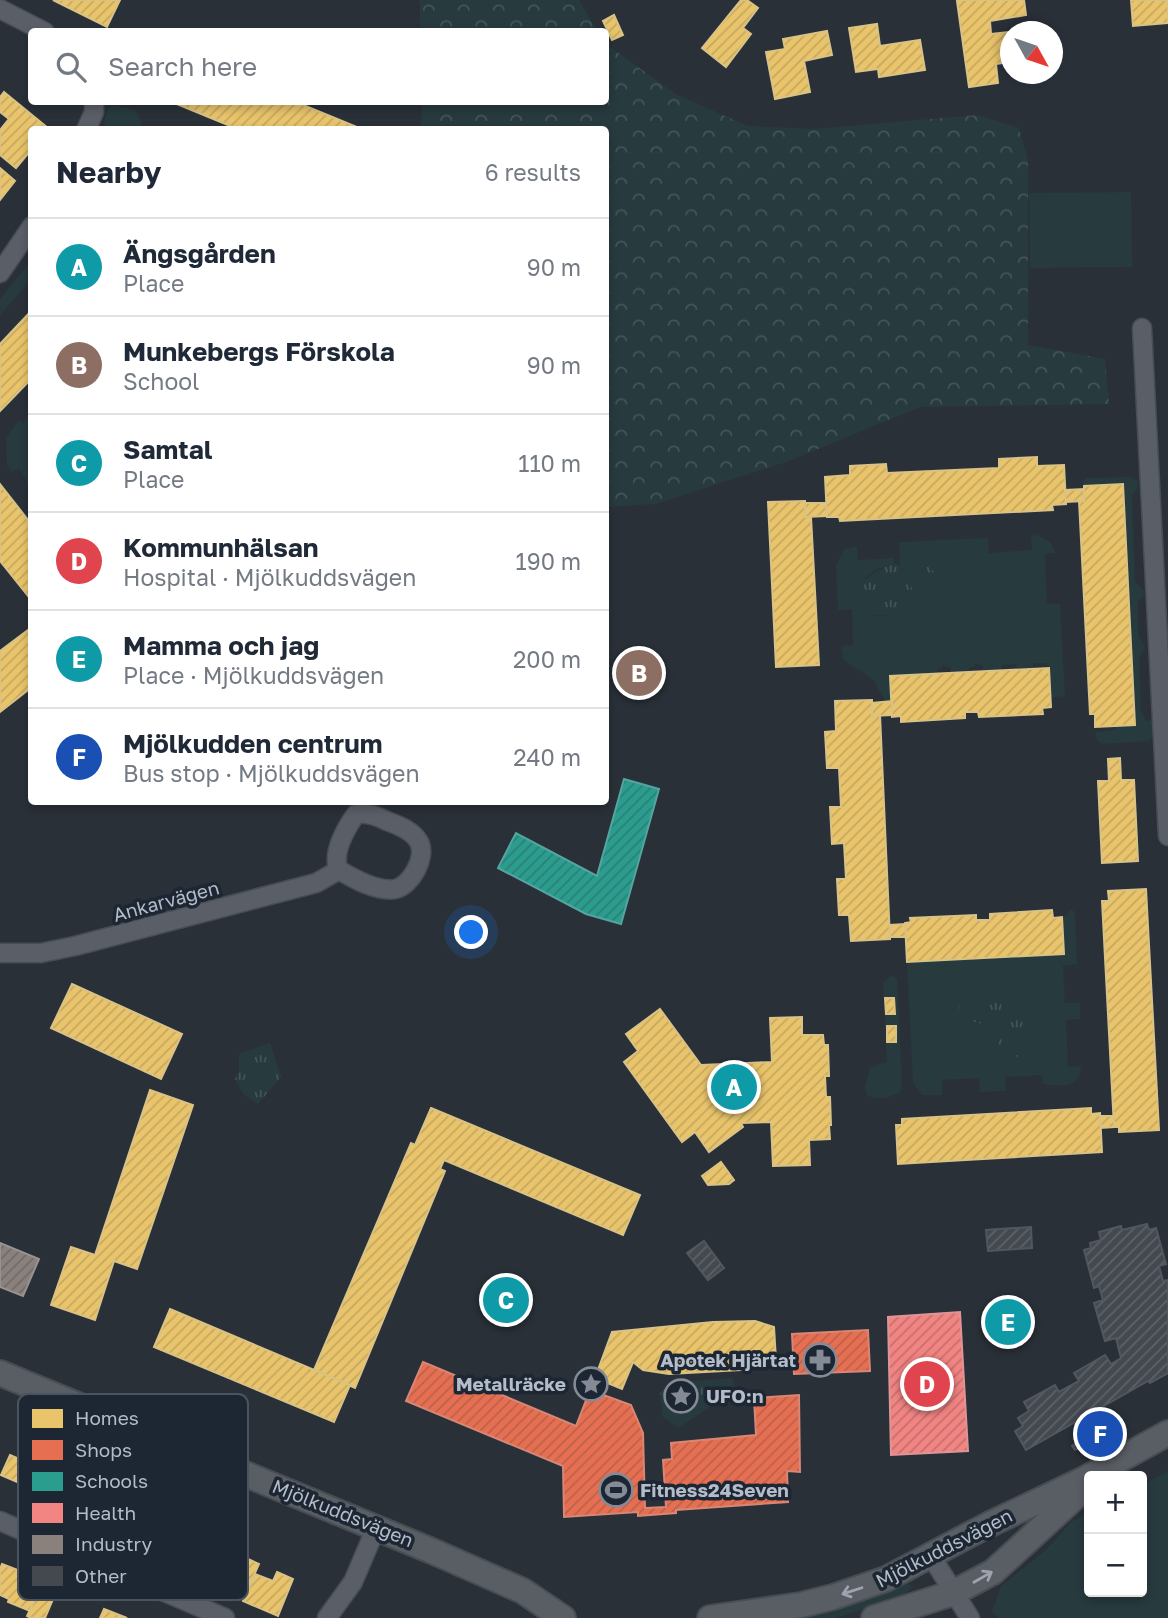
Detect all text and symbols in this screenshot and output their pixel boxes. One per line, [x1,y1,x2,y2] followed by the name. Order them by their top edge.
[1000,21,1063,84] north arrow
[28,28,609,105] search box
[52,48,90,86] icon: search
[108,51,257,82] text: Search here
[56,154,161,190] text: Nearby
[485,158,581,186] text: 6 results
[123,238,276,269] text: Ängsgården
[71,253,87,281] text: A
[527,253,581,281] text: 90 m
[123,269,184,297] text: Place
[123,336,395,367] text: Munkebergs Förskola
[71,351,87,379] text: B
[527,351,581,379] text: 90 m
[123,367,199,395] text: School
[123,434,212,465] text: Samtal
[71,449,87,477] text: C
[518,449,581,477] text: 110 m
[123,465,184,493] text: Place
[123,532,319,563] text: Kommunhälsan
[71,547,87,575] text: D
[516,547,581,575] text: 190 m
[123,563,416,591] text: Hospital · Mjölkuddsvägen
[123,630,319,661] text: Mamma och jag
[72,645,86,673] text: E
[513,645,581,673] text: 200 m
[616,647,662,699] pin: B
[123,661,384,689] text: Place · Mjölkuddsvägen
[123,728,382,759] text: Mjölkudden centrum
[72,743,86,771] text: F
[513,743,581,771] text: 240 m
[123,759,420,787] text: Bus stop · Mjölkuddsvägen
[110,875,222,926] street label: Ankarvägen
[454,915,488,949] your location
[711,1061,757,1113] pin: A
[483,1274,529,1326] pin: C
[985,1296,1031,1348] pin: E
[801,1341,839,1379] pharmacy icon: Apotek Hjärtat
[660,1348,796,1371] place label: Apotek Hjärtat
[904,1358,950,1410] pin: D
[572,1365,610,1403] place icon: Metallräcke
[456,1372,566,1395] place label: Metallräcke
[662,1377,700,1415] place icon: UFO:n
[706,1384,763,1407] place label: UFO:n
[18,1394,248,1600] legend
[75,1406,139,1429] text: Homes
[1077,1408,1123,1460] pin: F
[75,1438,132,1461] text: Shops
[75,1469,148,1492] text: Schools
[597,1471,635,1509] sports icon: Fitness24Seven
[1084,1471,1147,1597] map controls
[1084,1471,1147,1534] button: +
[269,1474,417,1551] street label: Mjölkuddsvägen
[640,1478,789,1501] place label: Fitness24Seven
[75,1501,136,1524] text: Health
[872,1503,1016,1592] street label: Mjölkuddsvägen
[75,1532,152,1555] text: Industry
[1084,1534,1147,1597] button: −
[75,1564,127,1587] text: Other
[973,1570,993,1584] one-way arrow
[841,1586,863,1599] one-way arrow

